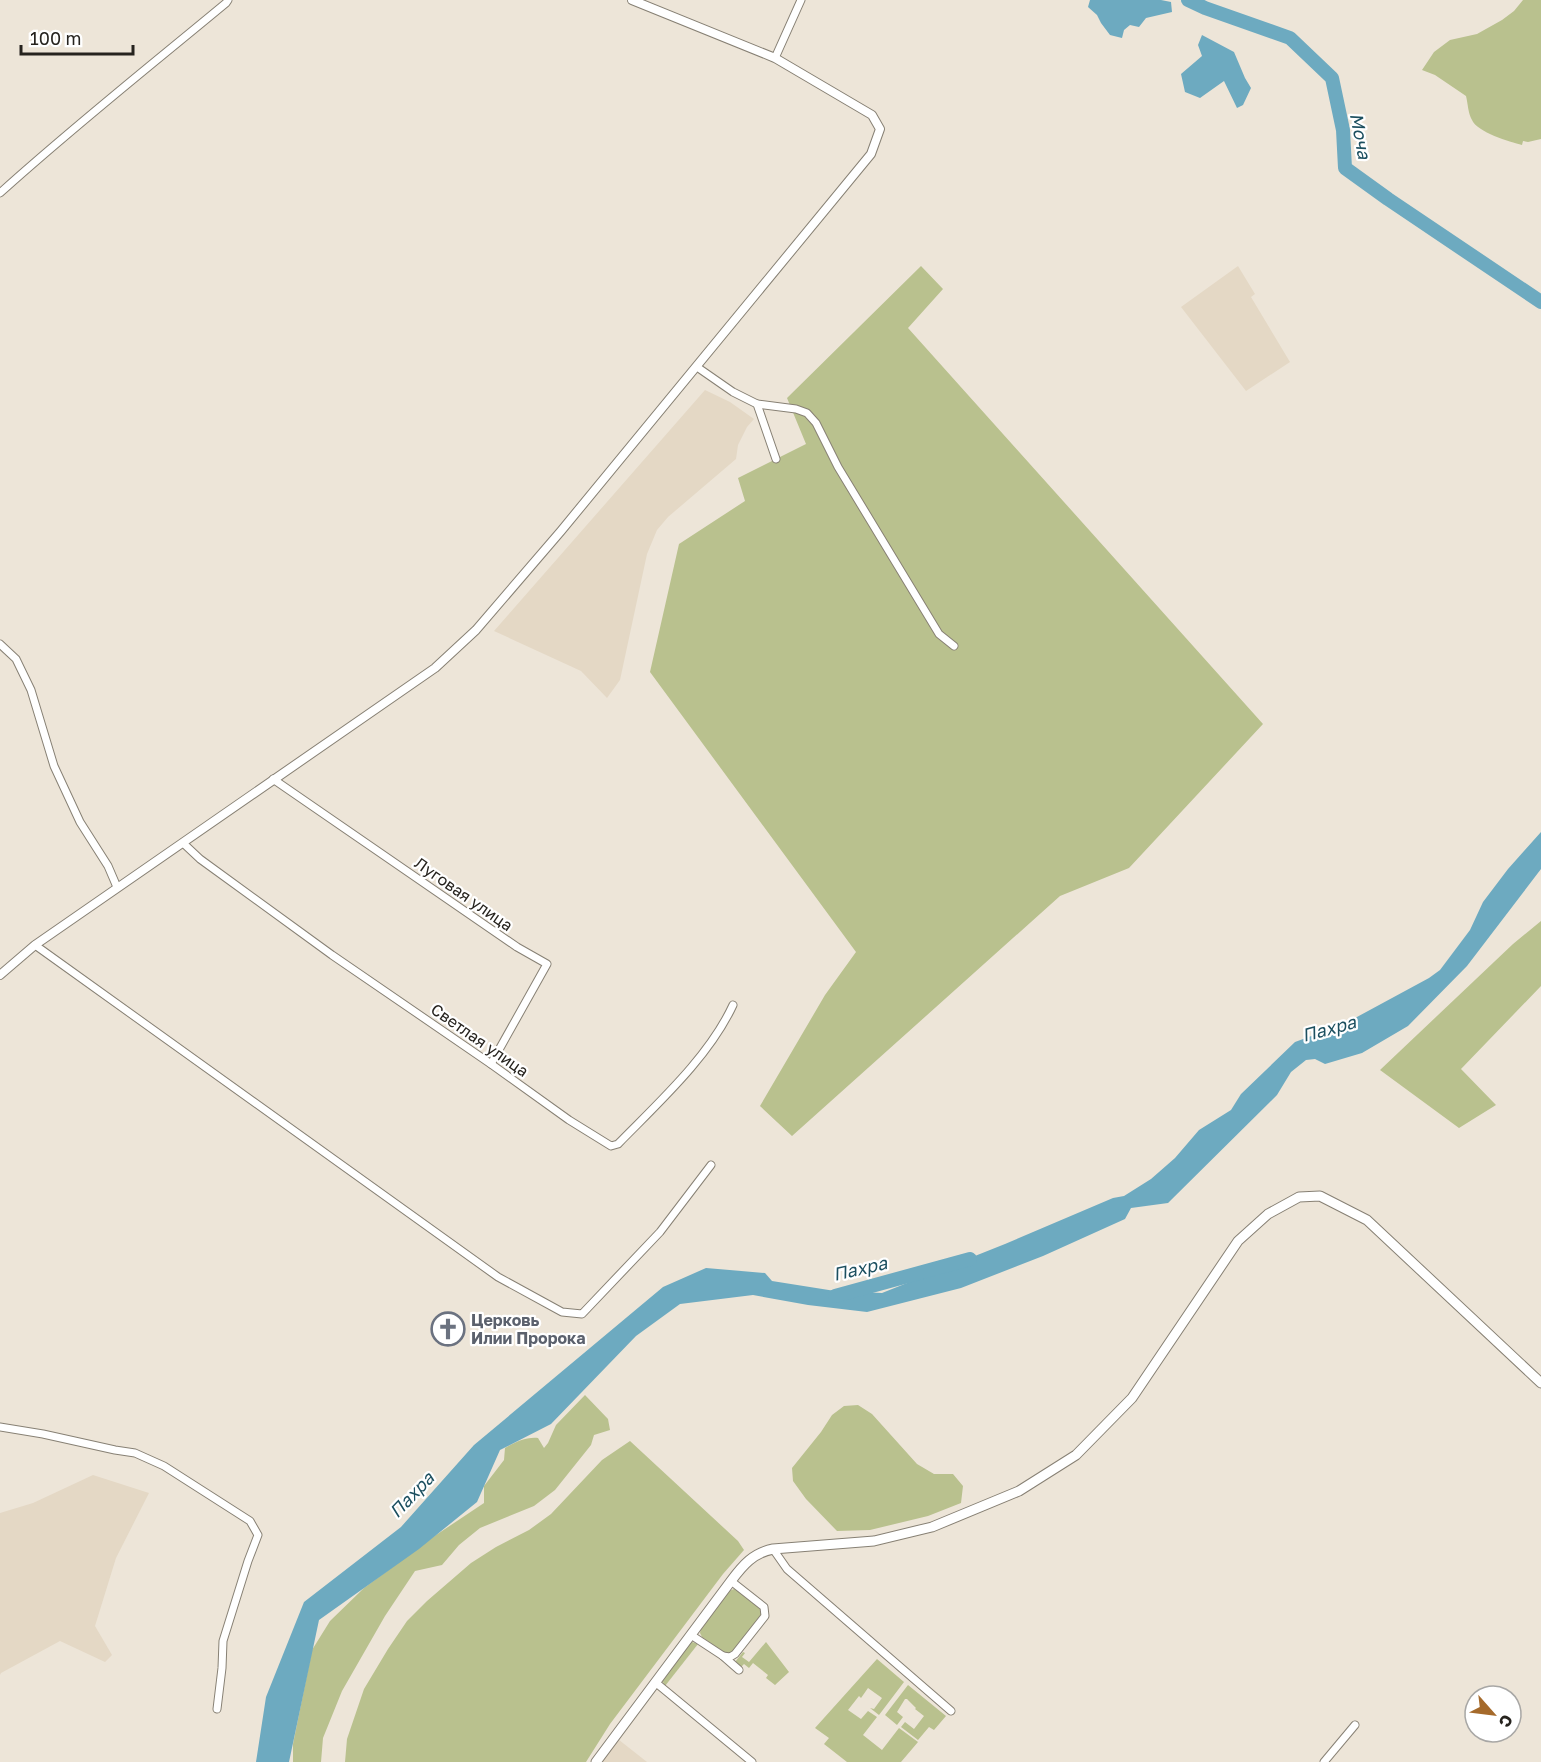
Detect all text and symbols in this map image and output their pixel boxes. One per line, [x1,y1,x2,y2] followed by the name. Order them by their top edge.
[21,18,134,56] scale bar
[30,27,81,49] text: 100 m
[1346,111,1376,162] water label: Моча
[411,853,517,935] street label: Луговая улица
[427,999,533,1081] street label: Светлая улица
[1299,1010,1359,1046] water label: Пахра
[831,1251,890,1285] water label: Пахра
[471,1310,586,1348] place label: Церковь Илии Пророка
[430,1311,466,1347] church icon: Церковь Илии Пророка
[384,1466,439,1522] water label: Пахра
[1463,1684,1523,1744] north arrow
[1495,1711,1518,1731] text: С

